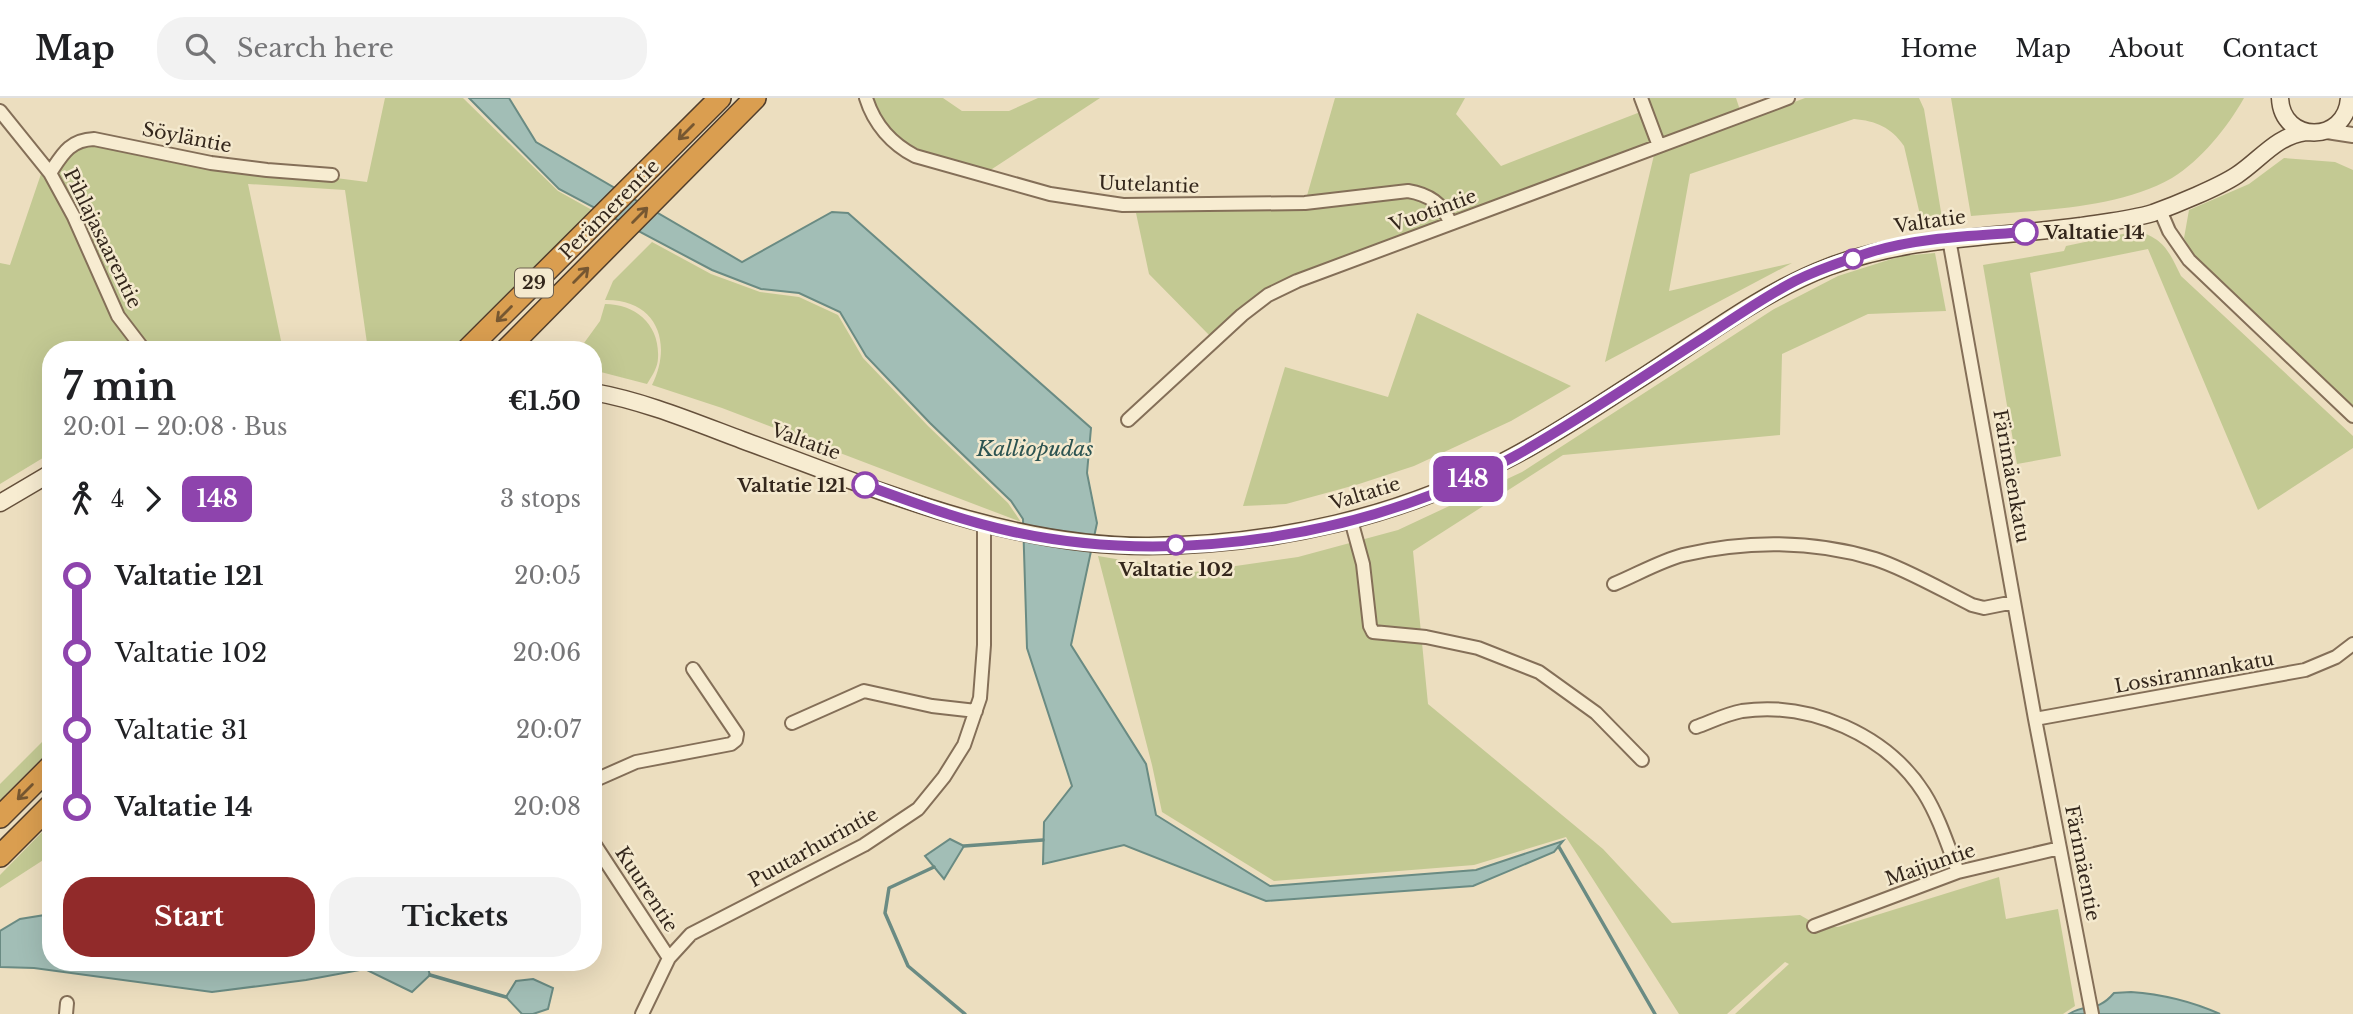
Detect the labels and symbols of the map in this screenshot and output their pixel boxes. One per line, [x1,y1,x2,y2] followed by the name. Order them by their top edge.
[140,118,234,157] street label: Söyläntie
[678,123,695,140] one-way arrow
[555,155,664,264] street label: Perämerentie
[59,165,146,312] street label: Pihlajasaarentie
[1098,171,1200,198] street label: Uutelantie
[1386,184,1480,237] street label: Vuotintie
[1892,205,1967,238] street label: Valtatie
[631,207,648,224] one-way arrow
[2012,219,2038,245] marker: Valtatie 14
[2043,221,2145,244] place label: Valtatie 14
[1843,249,1863,269] unlabelled marker
[573,266,590,283] one-way arrow
[515,268,553,298] road number: 29
[495,305,512,322] one-way arrow
[1988,408,2035,545] street label: Färimäenkatu
[767,418,844,465] street label: Valtatie
[975,436,1094,462] water label: Kalliopudas
[1428,456,1508,502] line badge: 148
[852,472,878,498] marker: Valtatie 121
[1326,472,1403,515] street label: Valtatie
[736,474,846,497] place label: Valtatie 121
[1166,535,1186,555] marker: Valtatie 102
[1118,558,1233,581] place label: Valtatie 102
[2113,647,2276,698] street label: Lossirannankatu
[17,783,34,800] one-way arrow
[745,802,882,892] street label: Puutarhurintie
[2060,803,2105,923] street label: Färimäentie
[1882,838,1978,891] street label: Maijuntie
[610,842,683,936] street label: Kuurentie

